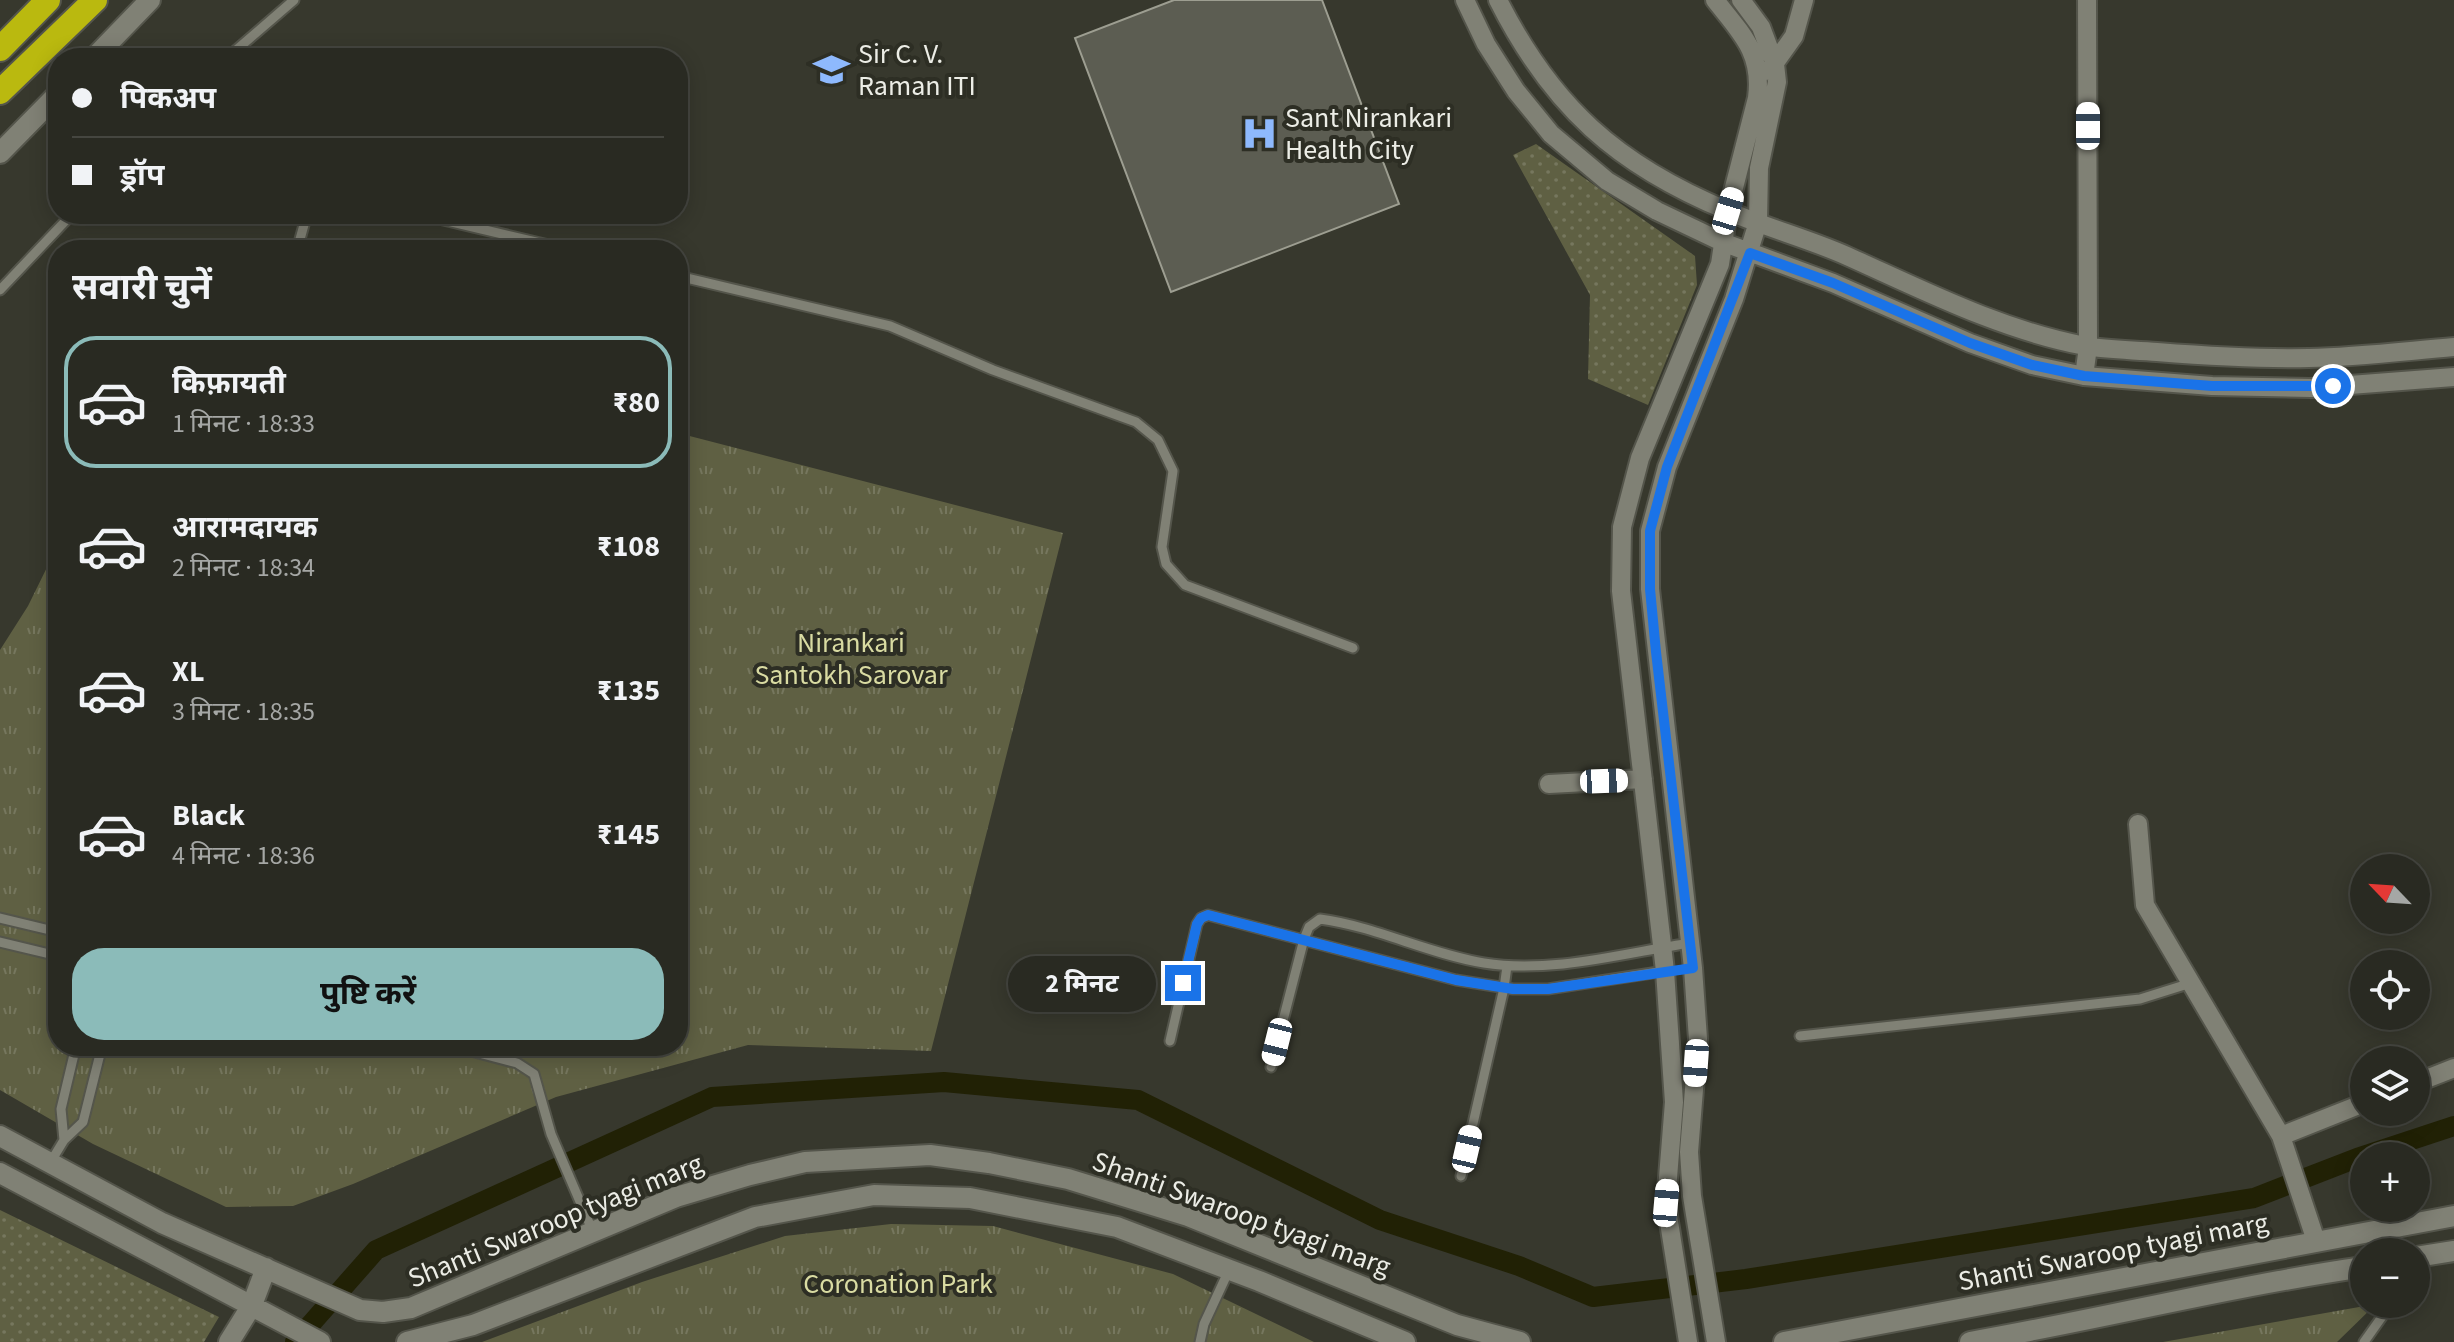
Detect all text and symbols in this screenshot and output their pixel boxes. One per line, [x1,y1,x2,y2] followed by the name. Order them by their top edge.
[858,34,976,106] place label: Sir C. V. Raman ITI
[813,50,851,88] school or university icon: Sir C. V. Raman ITI
[120,77,216,120] text: पिकअप
[1285,98,1452,170] place label: Sant Nirankari Health City
[2076,102,2100,150] car
[1240,114,1278,152] hospital icon: Sant Nirankari Health City
[120,154,164,197] text: ड्रॉप
[1710,185,1746,237] car
[72,262,212,313] text: सवारी चुनें
[172,362,286,405] text: किफ़ायती
[76,366,148,438] icon: car
[2315,368,2351,404] route start
[612,381,660,424] text: ₹80
[172,405,315,442] text: 1 मिनट · 18:33
[172,506,318,549] text: आरामदायक
[76,510,148,582] icon: car
[597,525,660,568] text: ₹108
[172,549,315,586] text: 2 मिनट · 18:34
[754,623,948,695] park label: Nirankari Santokh Sarovar
[172,650,205,693] text: XL
[76,654,148,726] icon: car
[597,669,660,712] text: ₹135
[172,693,315,730] text: 3 मिनट · 18:35
[1580,768,1628,794] car
[172,794,245,837] text: Black
[76,798,148,870] icon: car
[597,813,660,856] text: ₹145
[172,837,315,874] text: 4 मिनट · 18:36
[2350,854,2430,934] north arrow
[2350,854,2430,1318] map controls
[72,948,664,1040] button: पुष्टि करें
[2350,950,2430,1030] button: locate
[1007,955,1155,1011] callout: 2 मिनट
[1045,965,1119,1002] text: 2 मिनट
[1165,965,1201,1001] route end
[1260,1016,1294,1068] car
[1682,1038,1710,1088] car
[2350,1046,2430,1126] button: layers
[1450,1123,1484,1175] car
[1087,1141,1396,1287] street label: Shanti Swaroop tyagi marg
[2350,1142,2430,1222] button: +
[402,1143,709,1298] street label: Shanti Swaroop tyagi marg
[1652,1178,1680,1228] car
[1955,1202,2272,1302] street label: Shanti Swaroop tyagi marg
[2350,1238,2430,1318] button: −
[803,1264,993,1304] park label: Coronation Park

